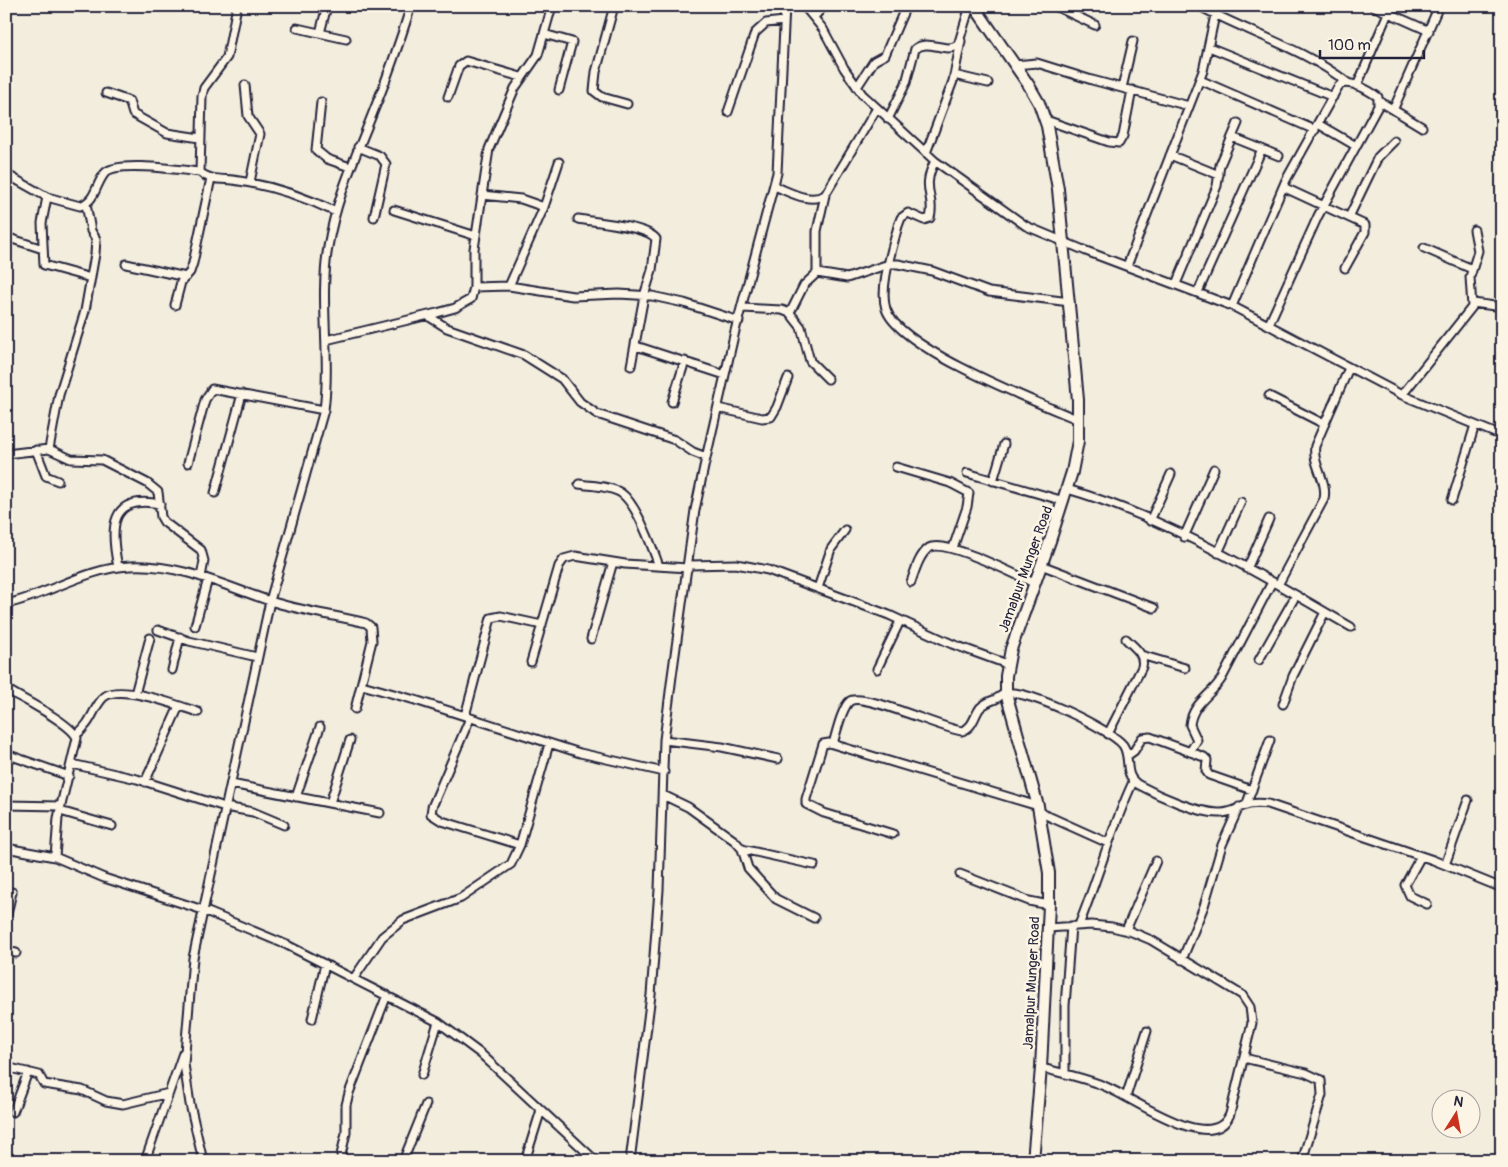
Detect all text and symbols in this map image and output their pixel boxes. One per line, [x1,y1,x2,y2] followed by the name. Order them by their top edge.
[1320,28,1424,60] scale bar
[1328,36,1371,55] text: 100 m
[995,504,1056,635] street label: Jamalpur Munger Road
[1020,916,1043,1050] street label: Jamalpur Munger Road
[1430,1090,1480,1140] north arrow
[1452,1092,1465,1111] text: N

